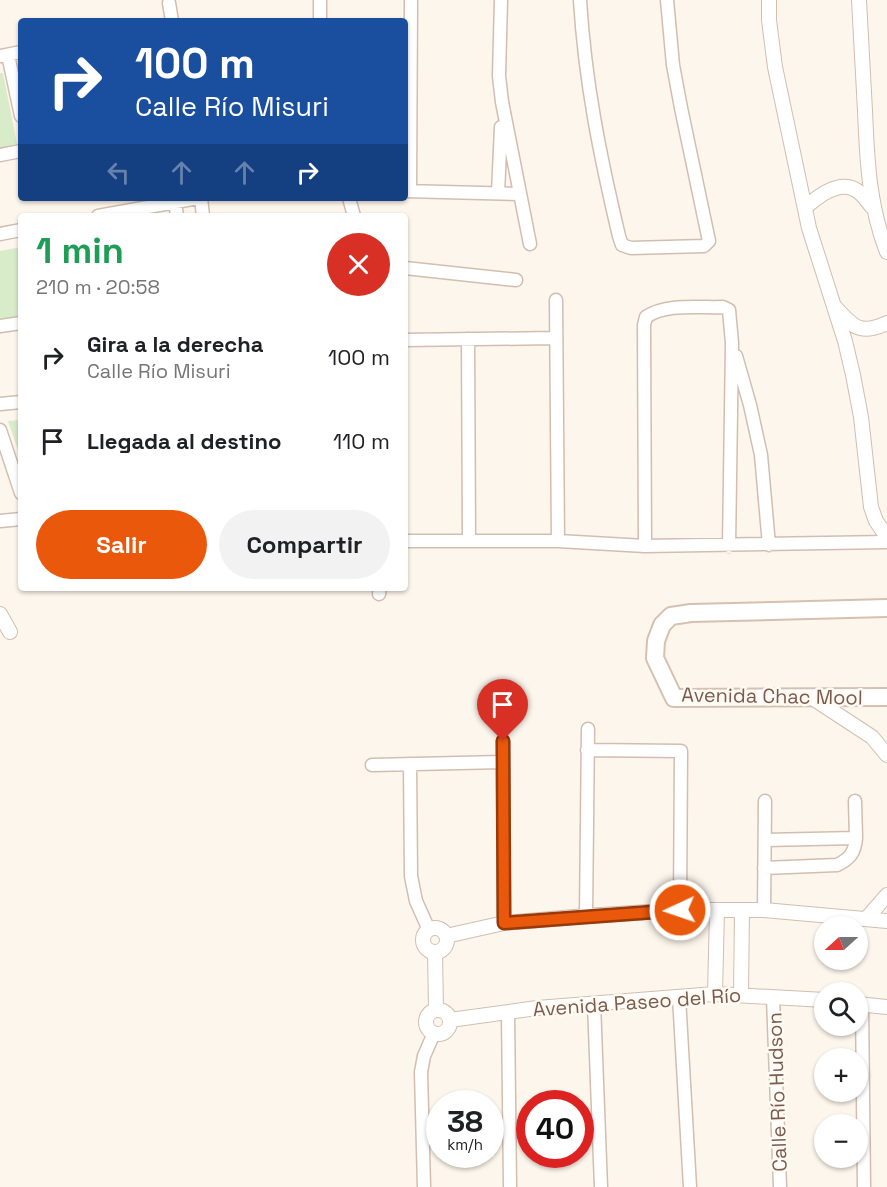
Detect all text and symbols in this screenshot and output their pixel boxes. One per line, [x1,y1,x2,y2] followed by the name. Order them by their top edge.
[135,37,255,90] text: 100 m
[36,42,114,120] icon: right
[135,89,329,124] text: Calle Río Misuri
[102,156,135,189] icon: left
[165,156,198,189] icon: ahead
[228,156,261,189] icon: ahead
[291,156,324,189] icon: right
[36,228,124,274] text: 1 min
[327,233,390,296] button: close
[36,274,160,300] text: 210 m · 20:58
[87,330,264,358] text: Gira a la derecha
[36,341,69,374] icon: right
[328,343,390,371] text: 100 m
[87,358,231,384] text: Calle Río Misuri
[36,425,69,458] icon: arrive
[87,427,281,455] text: Llegada al destino
[333,427,390,455] text: 110 m
[36,510,207,579] button: Salir
[219,510,390,579] button: Compartir
[477,679,528,741] pin
[681,681,863,711] street label: Avenida Chac Mool
[486,688,519,721] icon: arrive
[648,878,712,942] position arrow
[814,916,868,970] north arrow
[814,916,868,1168] map controls
[532,982,742,1022] street label: Avenida Paseo del Río
[814,982,868,1036] button: search
[761,1012,793,1172] street label: Calle Río Hudson
[814,1048,868,1102] button: +
[516,1090,594,1168] speed limit sign: 40
[447,1102,483,1141] text: 38
[814,1114,868,1168] button: −
[447,1135,483,1154] text: km/h

